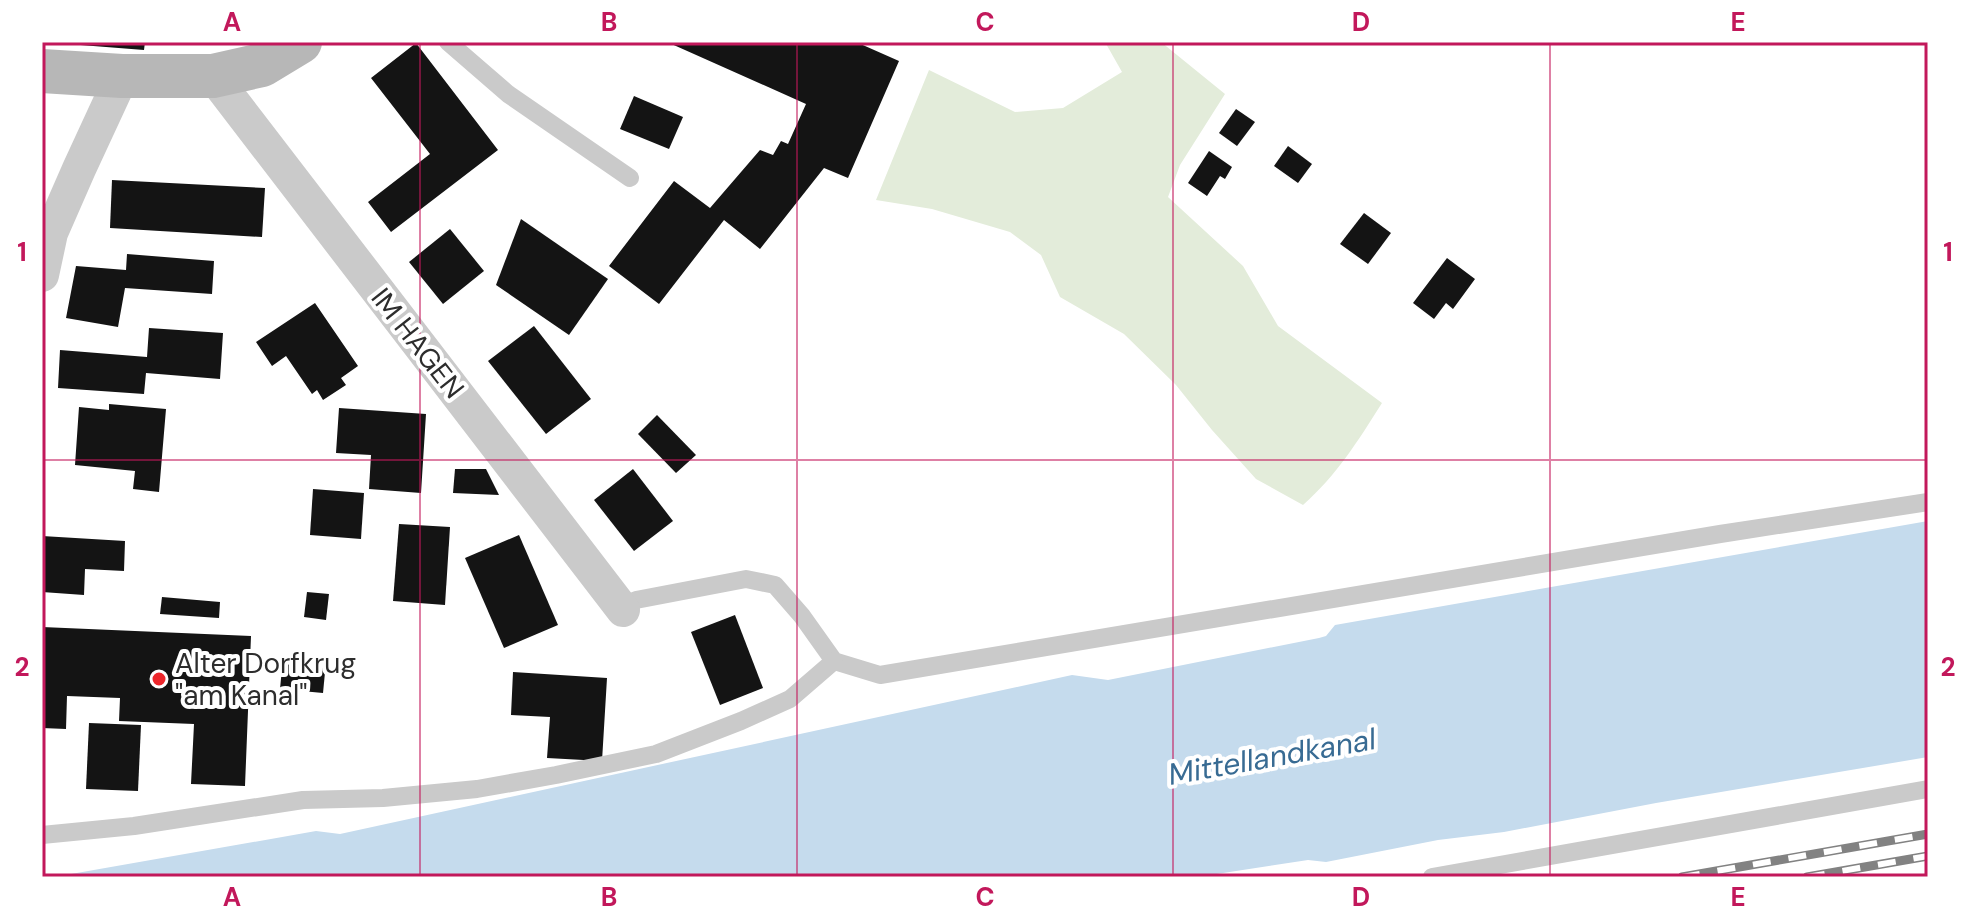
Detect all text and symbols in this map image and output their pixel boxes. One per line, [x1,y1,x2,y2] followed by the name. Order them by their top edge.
[223,5,241,39] text: A
[601,5,617,39] text: B
[975,5,995,39] text: C
[1352,5,1370,39] text: D
[1730,5,1746,39] text: E
[17,235,27,269] text: 1
[1943,235,1953,269] text: 1
[363,281,472,406] street label: IM HAGEN
[175,645,356,714] place label: Alter Dorfkrug "am Kanal"
[14,650,30,684] text: 2
[1940,650,1956,684] text: 2
[150,670,168,688] marker: Alter Dorfkrug "am Kanal"
[1165,719,1380,794] water label: Mittellandkanal
[223,880,241,914] text: A
[601,880,617,914] text: B
[975,880,995,914] text: C
[1352,880,1370,914] text: D
[1730,880,1746,914] text: E

